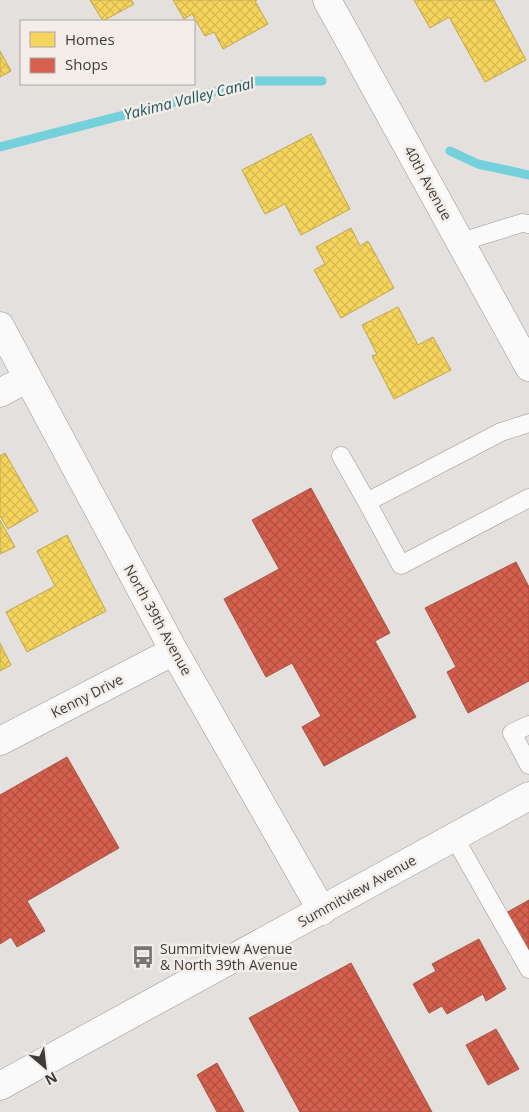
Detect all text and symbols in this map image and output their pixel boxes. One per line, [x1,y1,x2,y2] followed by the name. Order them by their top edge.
[20,20,195,85] legend
[65,29,115,49] text: Homes
[65,54,108,74] text: Shops
[122,72,257,124] water label: Yakima Valley Canal
[400,142,457,223] street label: 40th Avenue
[120,561,197,679] street label: North 39th Avenue
[47,669,126,722] street label: Kenny Drive
[294,850,419,931] street label: Summitview Avenue
[160,939,298,974] place label: Summitview Avenue & North 39th Avenue
[130,944,156,970] bus stop icon: Summitview Avenue & North 39th Avenue
[20,1042,70,1092] north arrow
[42,1068,61,1090] text: N

